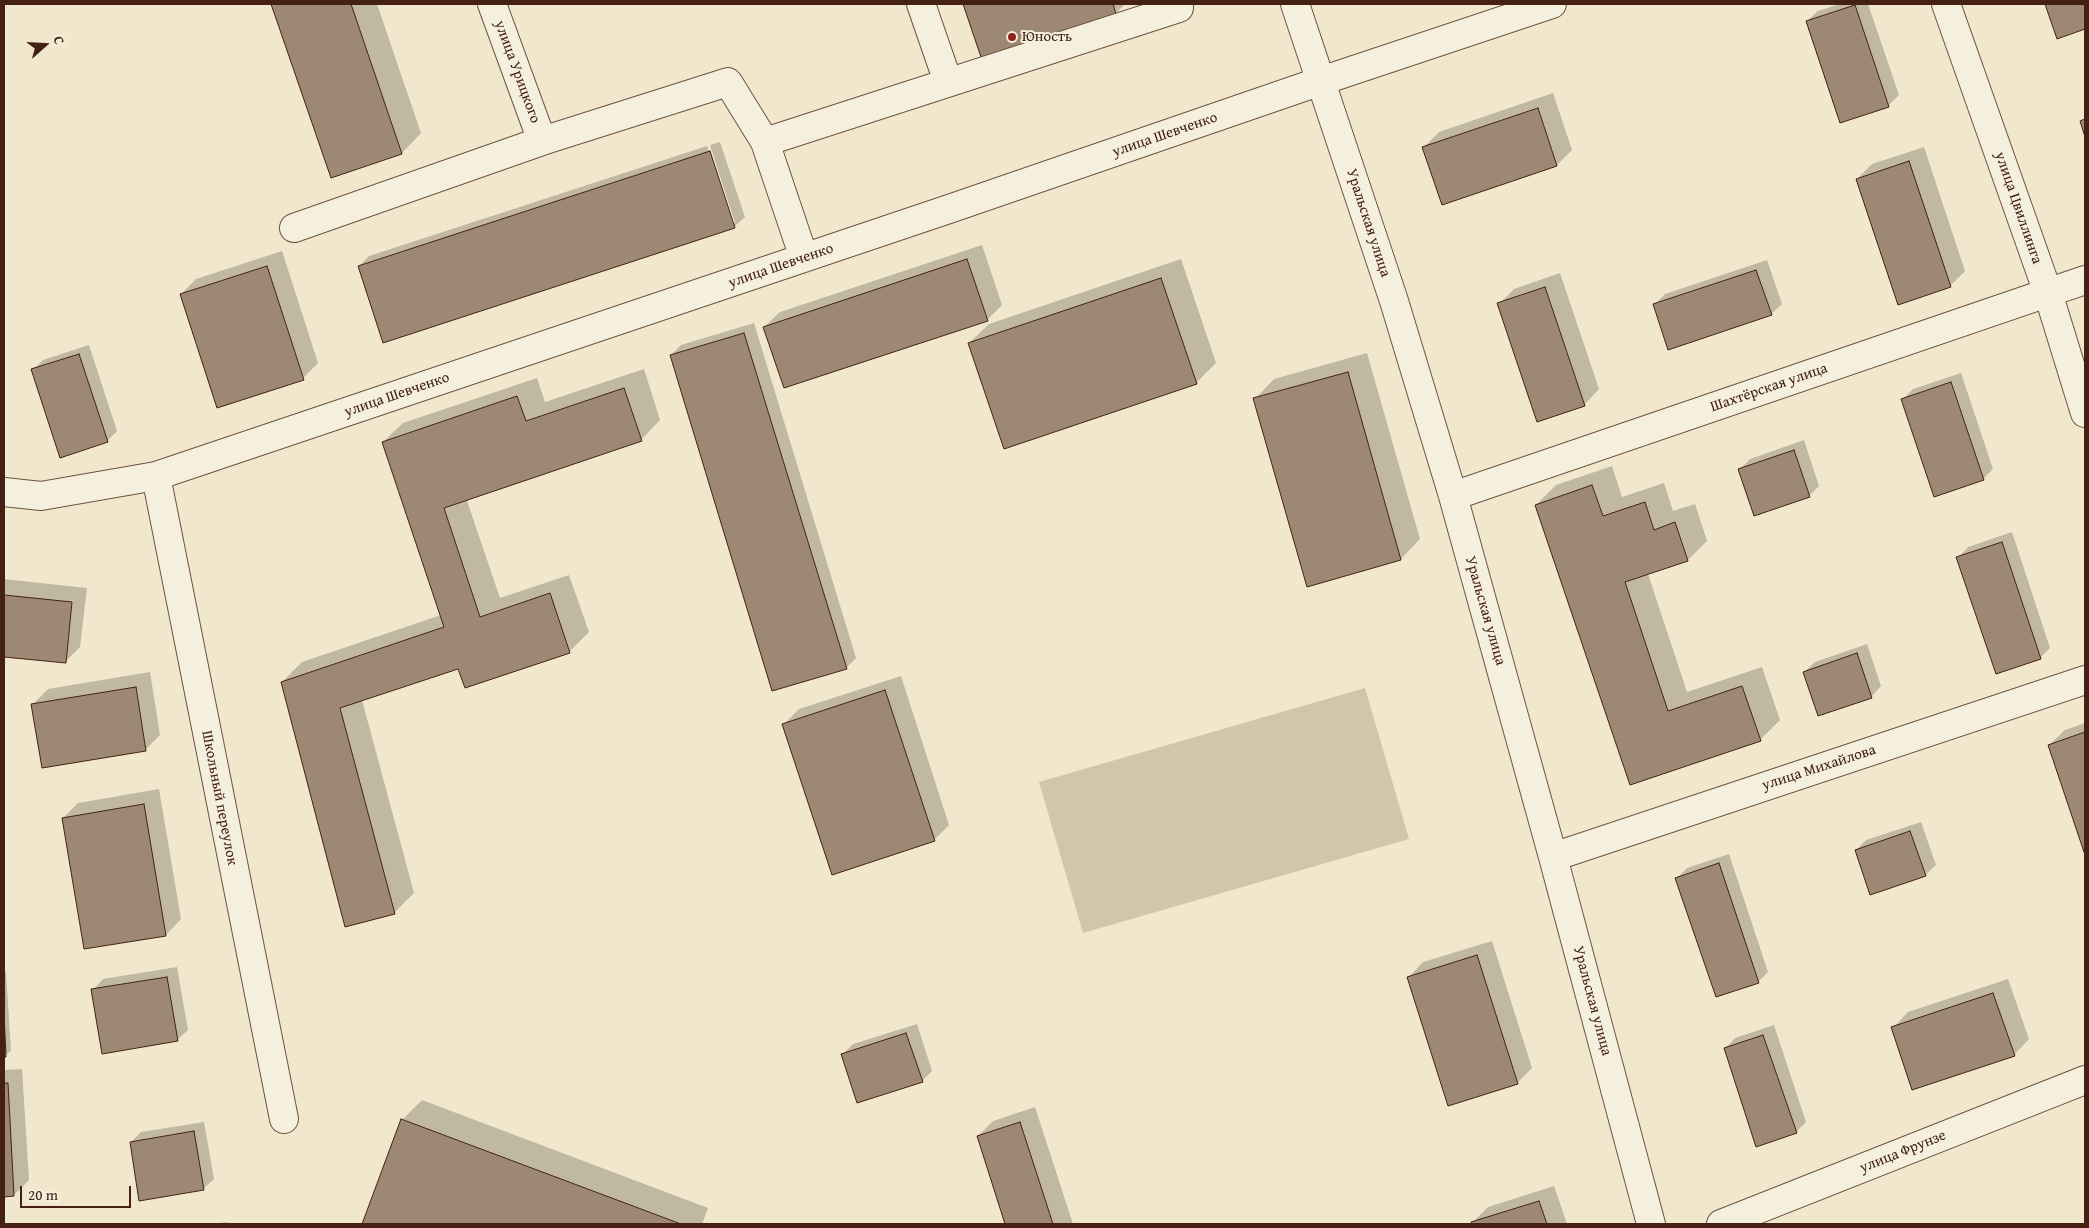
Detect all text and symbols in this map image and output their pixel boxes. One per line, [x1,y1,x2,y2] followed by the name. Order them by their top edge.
[490,18,544,126] street label: улица Урицкого
[20,20,70,70] north arrow
[1022,28,1072,46] place label: Юность
[1006,31,1018,43] marker: Юность
[48,33,70,47] text: С
[1110,109,1220,161] street label: улица Шевченко
[1990,150,2046,266] street label: улица Цвиллинга
[1342,167,1394,279] street label: Уральская улица
[726,240,836,292] street label: улица Шевченко
[1708,360,1830,416] street label: Шахтёрская улица
[342,369,452,421] street label: улица Шевченко
[1461,554,1509,668] street label: Уральская улица
[197,729,241,867] street label: Школьный переулок
[1760,741,1878,795] street label: улица Михайлова
[1569,944,1615,1058] street label: Уральская улица
[1857,1127,1949,1177] street label: улица Фрунзе
[22,1176,134,1208] scale bar
[28,1184,58,1205] text: 20 m

